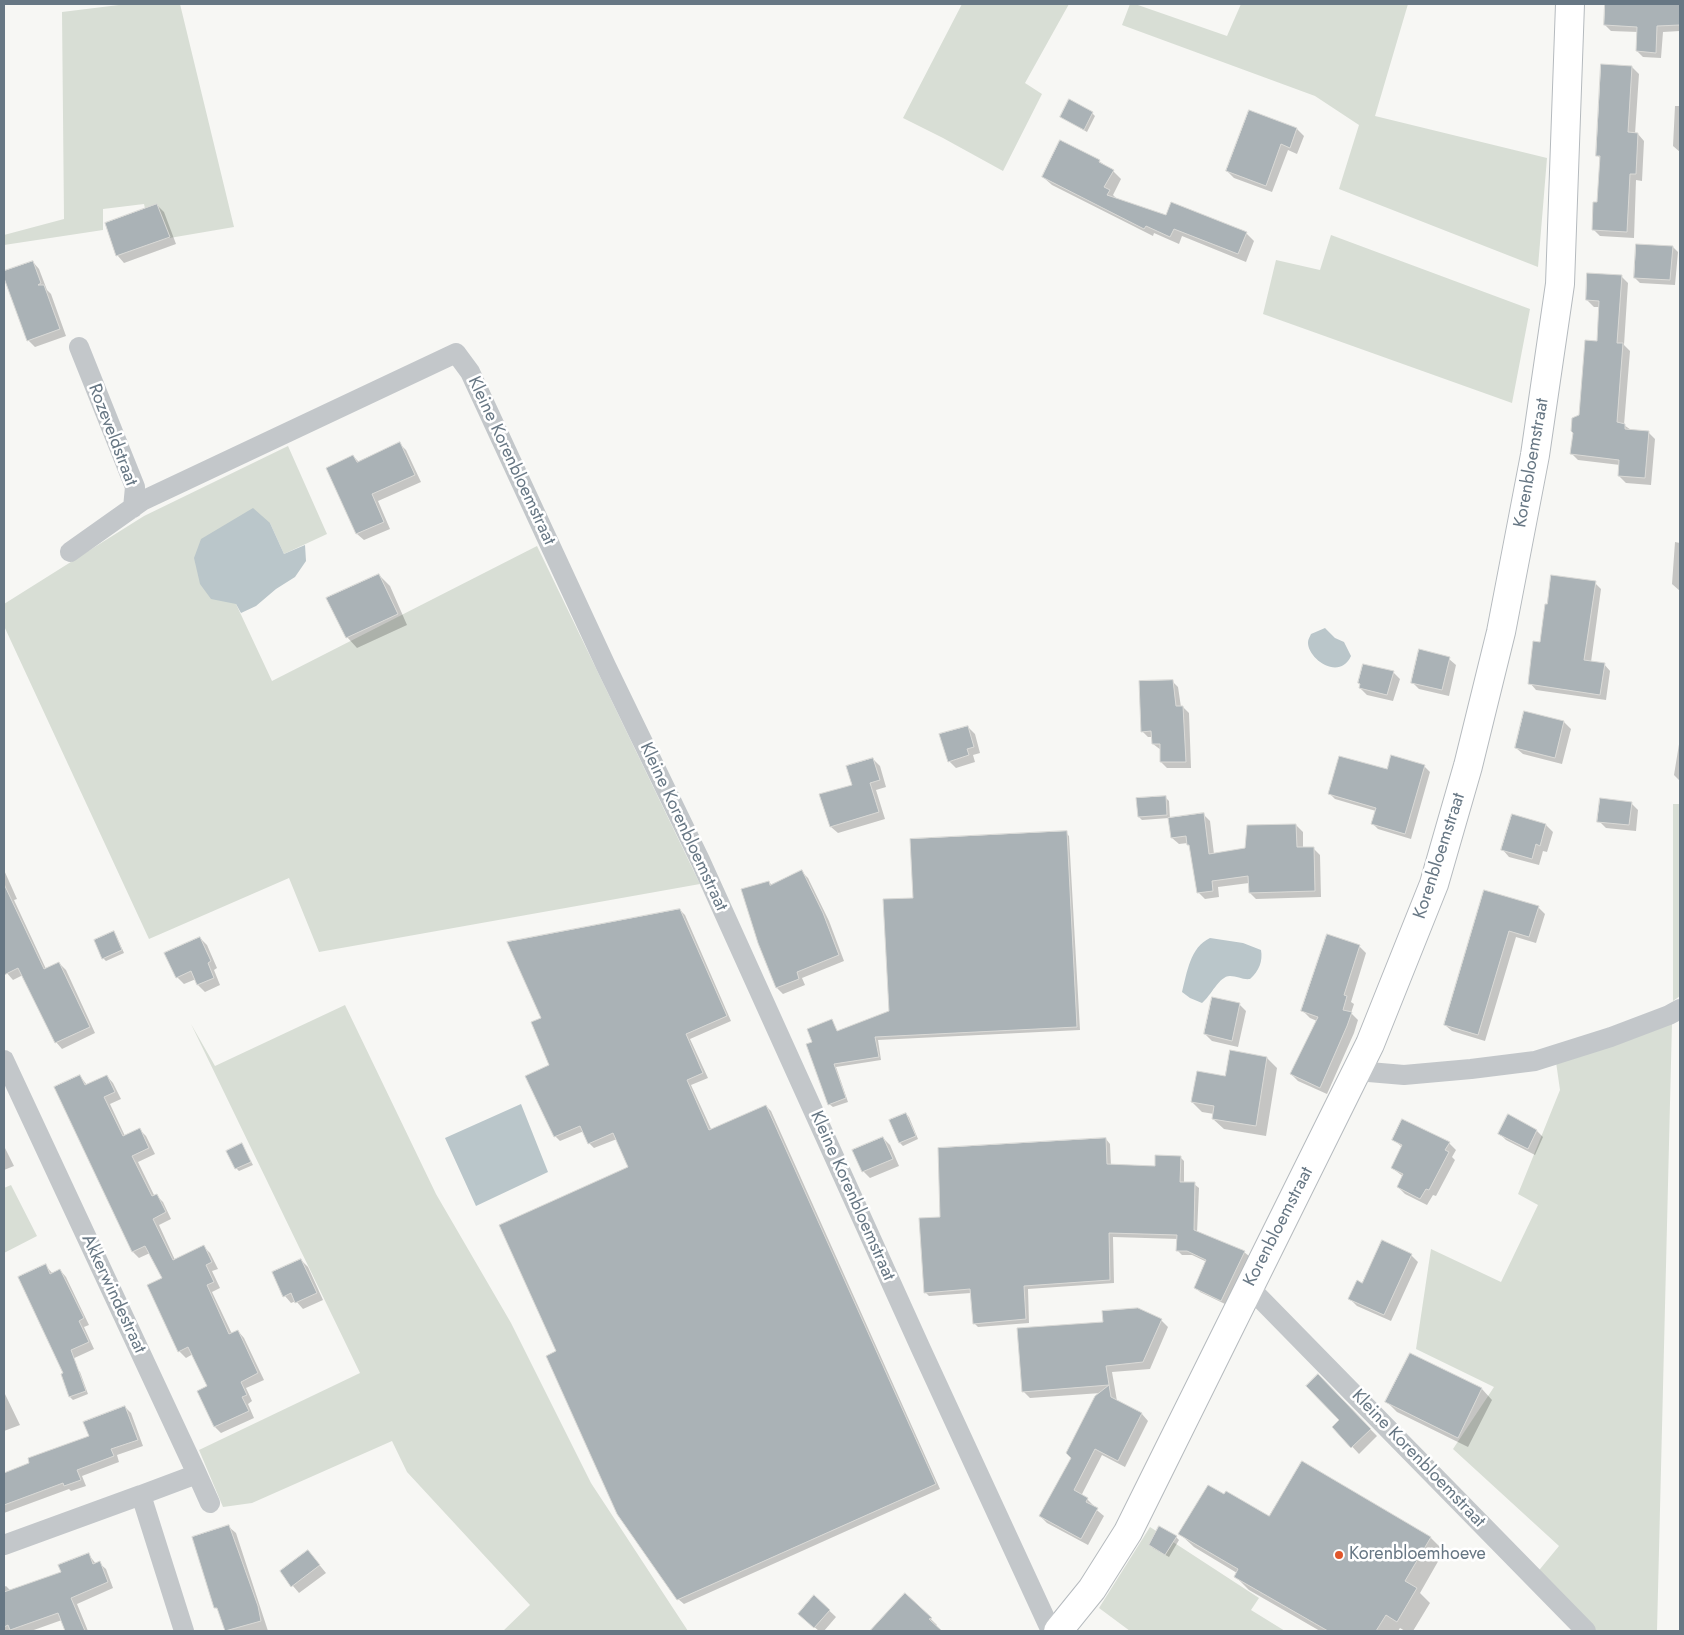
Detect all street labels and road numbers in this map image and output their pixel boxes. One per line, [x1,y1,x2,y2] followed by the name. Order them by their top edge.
[462,373,560,549] street label: Kleine Korenbloemstraat
[83,381,141,489] street label: Rozeveldstraat
[1510,397,1554,529] street label: Korenbloemstraat
[634,739,732,915] street label: Kleine Korenbloemstraat
[1409,790,1471,922] street label: Korenbloemstraat
[805,1108,899,1284] street label: Kleine Korenbloemstraat
[1240,1164,1318,1290] street label: Korenbloemstraat
[76,1231,150,1357] street label: Akkerwindestraat
[1347,1386,1489,1532] street label: Kleine Korenbloemstraat

